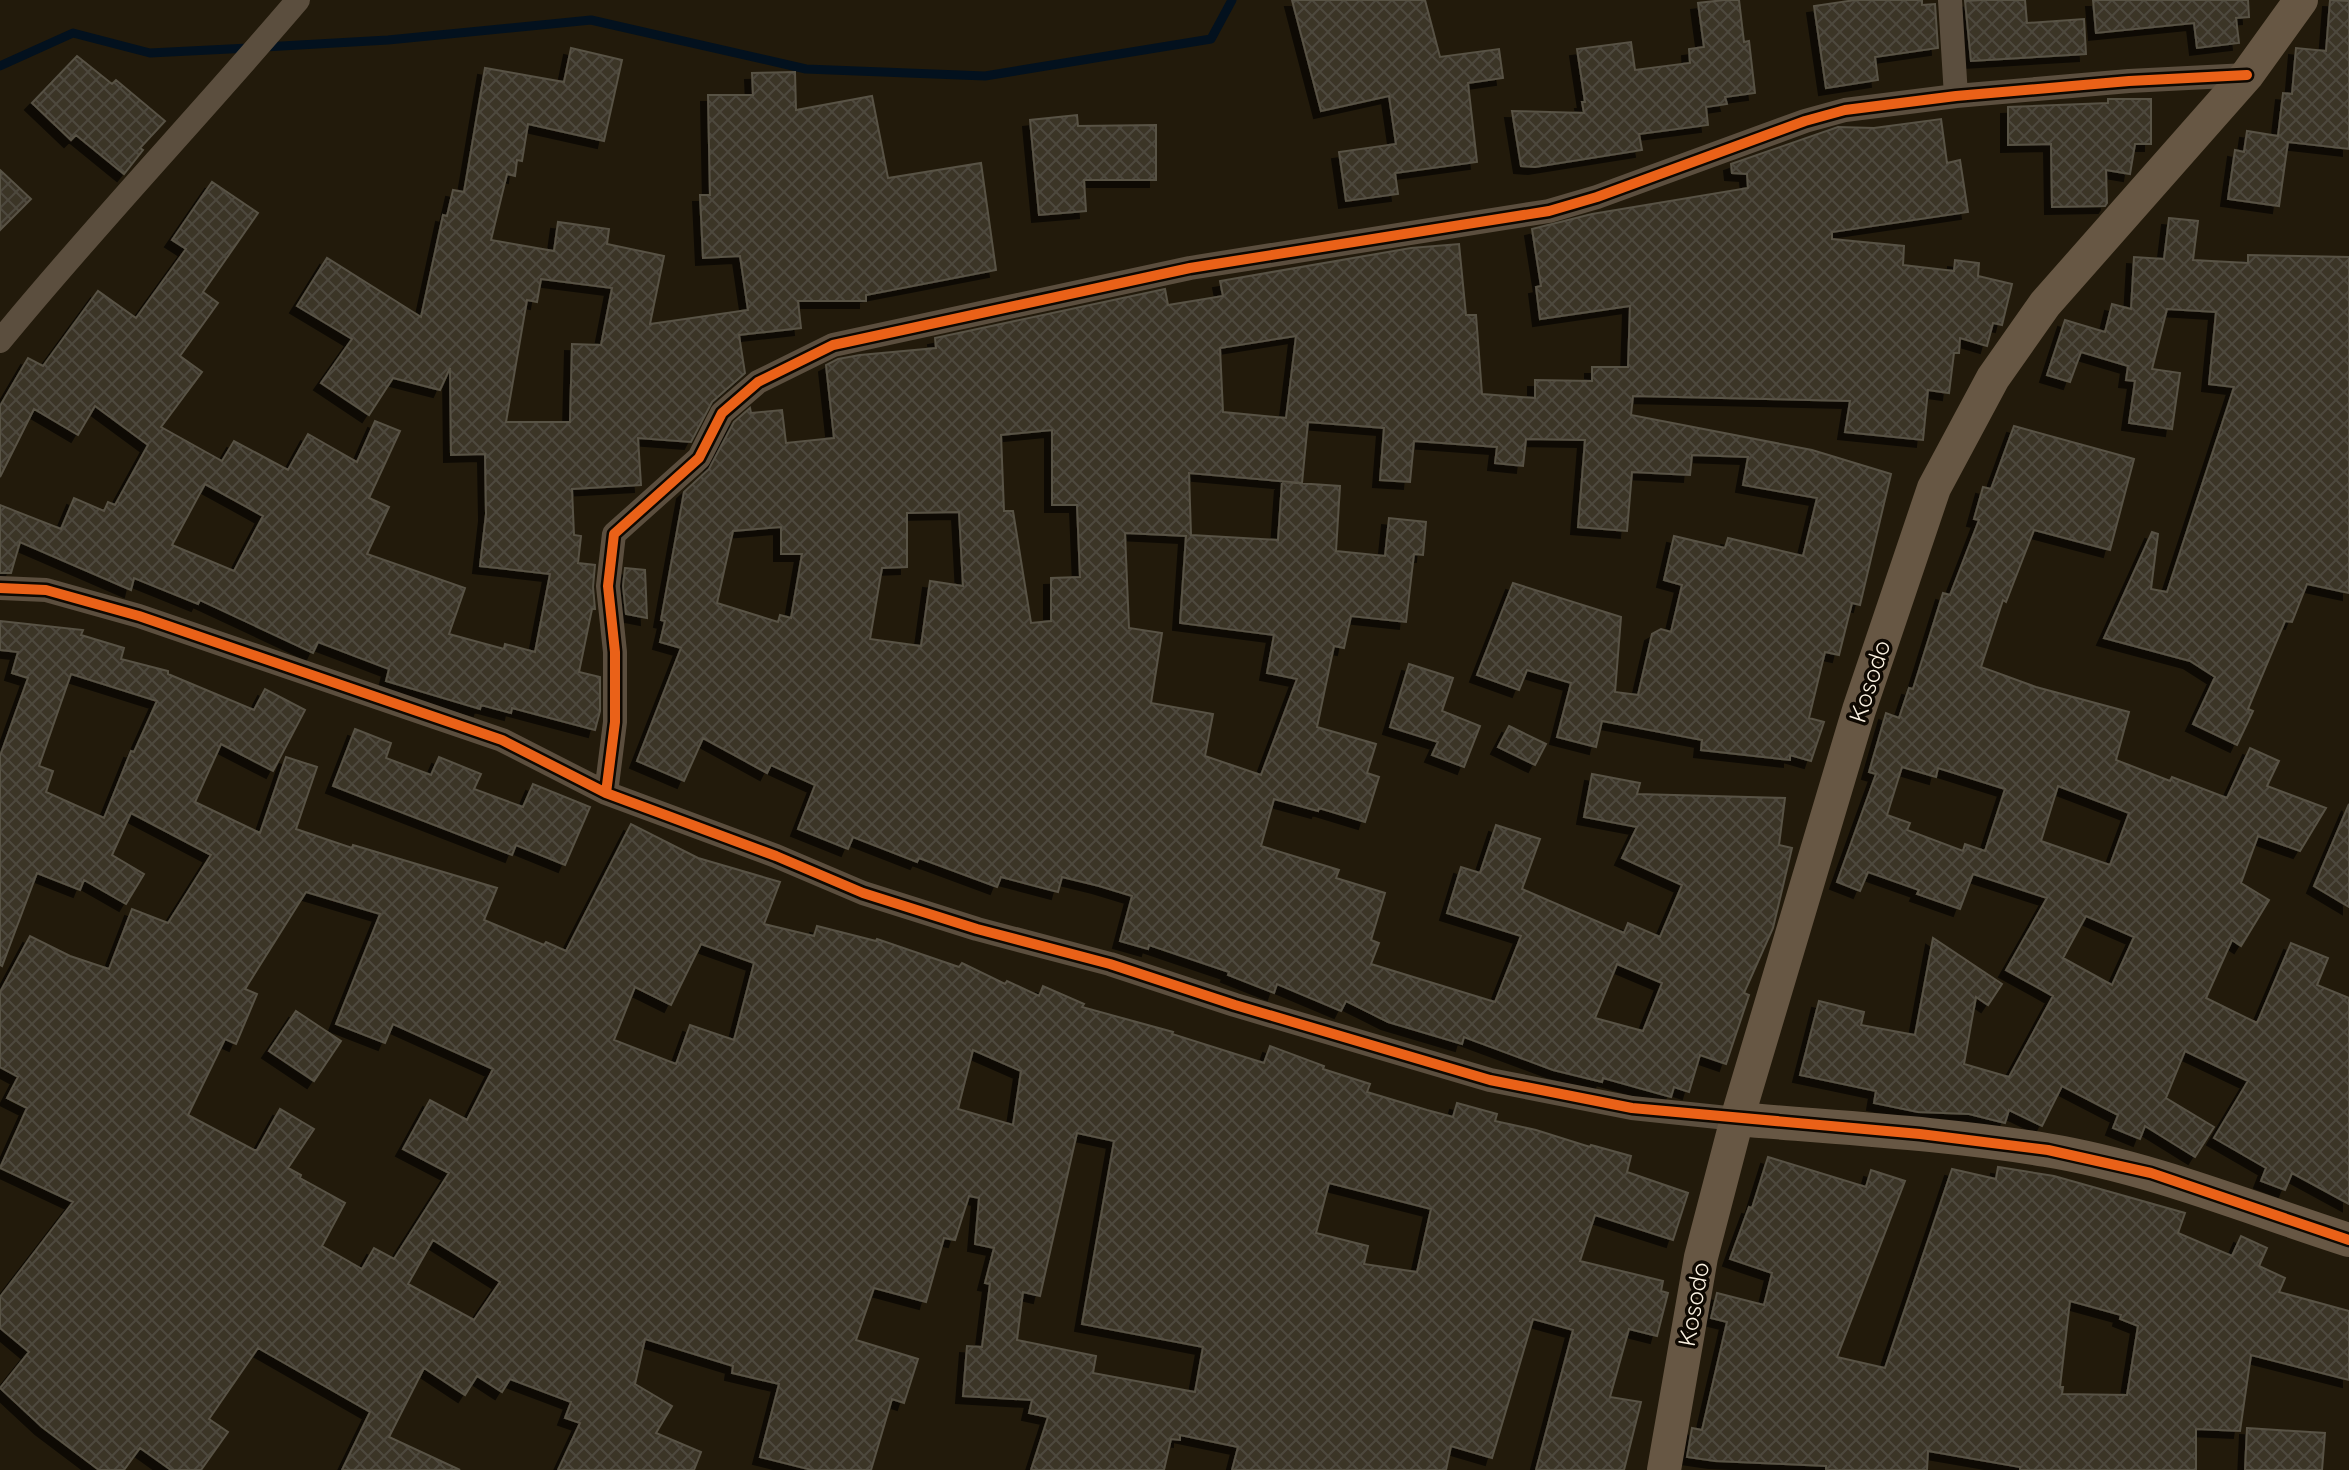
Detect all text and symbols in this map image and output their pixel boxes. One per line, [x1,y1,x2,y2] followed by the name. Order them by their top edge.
[1842,636,1896,726] street label: Kosodo
[1671,1260,1715,1348] street label: Kosodo

